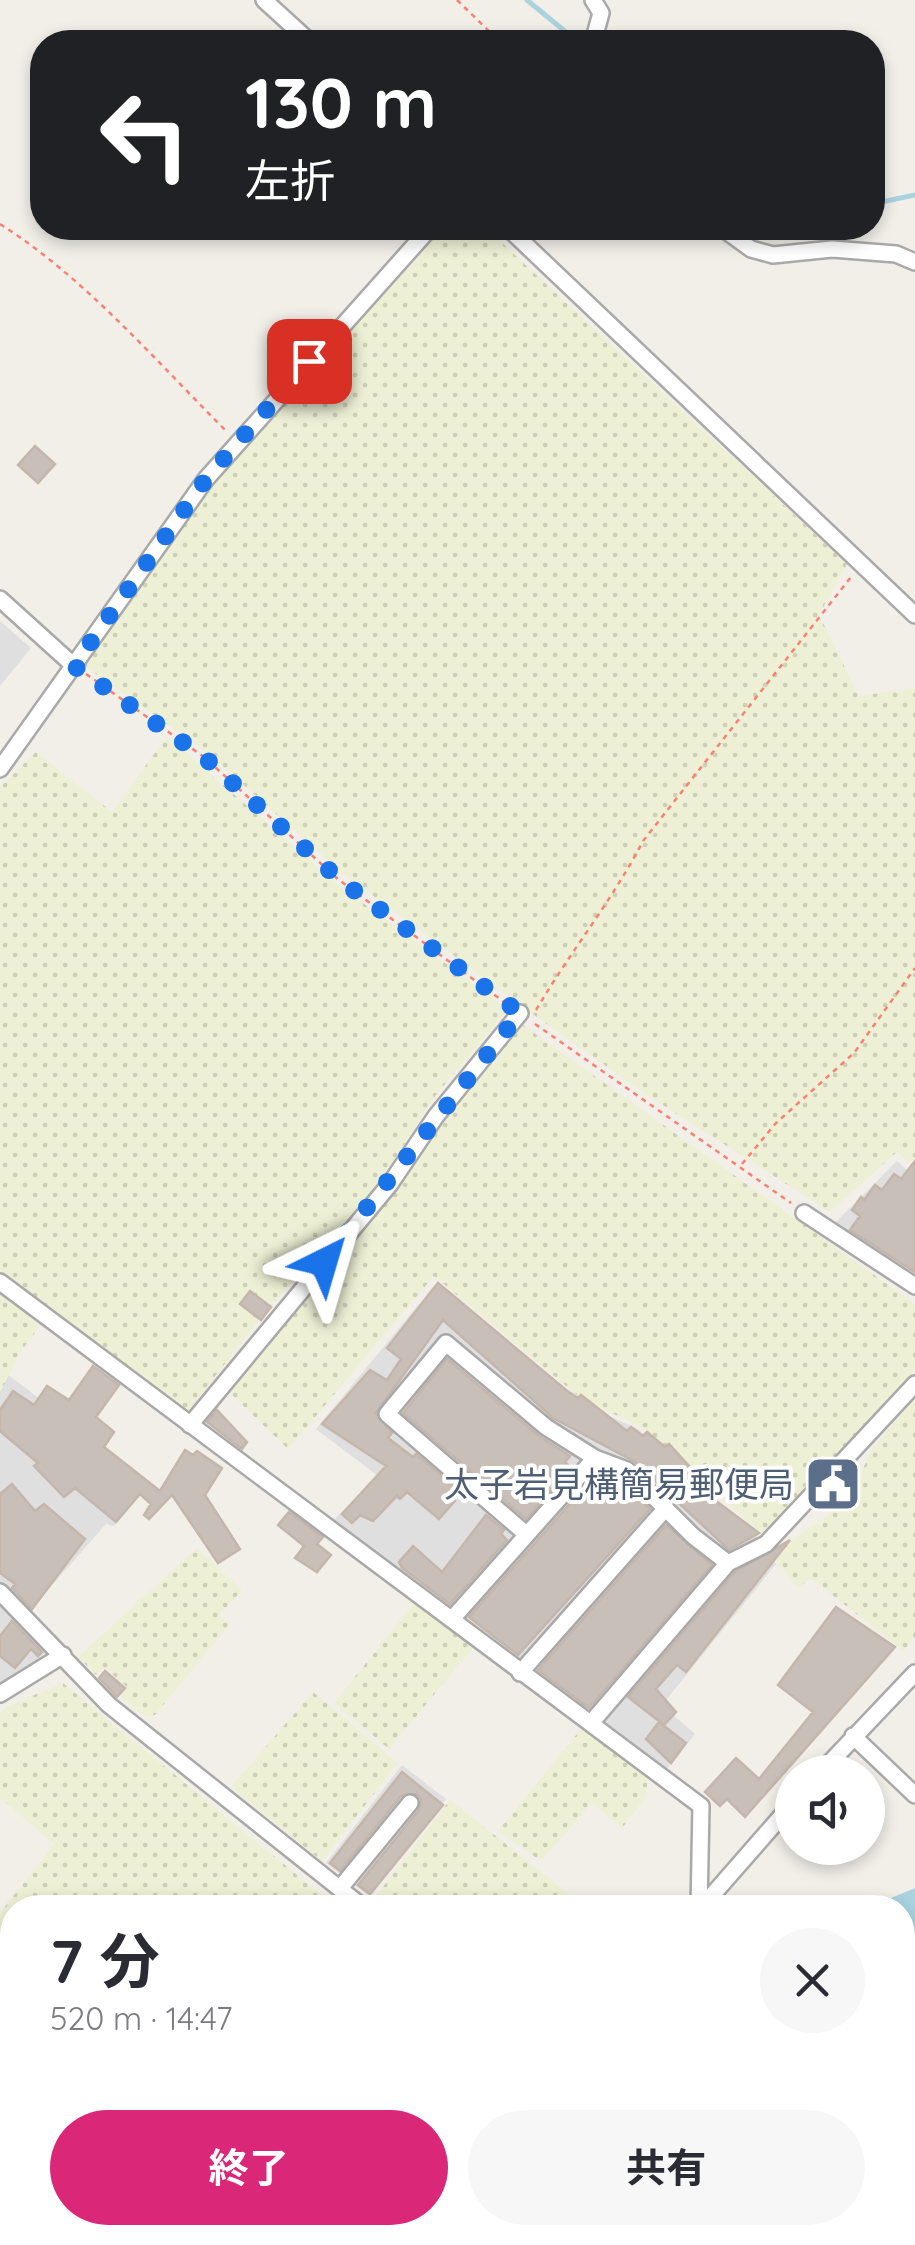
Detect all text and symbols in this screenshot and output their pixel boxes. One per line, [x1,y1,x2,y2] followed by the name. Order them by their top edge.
[245,58,437,146] text: 130 m
[80,70,210,200] icon: left
[245,152,335,208] text: 左折
[267,319,352,404] pin
[282,334,337,389] icon: arrive
[272,1210,376,1314] position arrow
[803,1454,863,1514] public building icon: 太子岩見構簡易郵便局
[444,1462,794,1506] place label: 太子岩見構簡易郵便局
[775,1755,885,1865] map controls
[775,1755,885,1865] button: sound
[50,1923,160,1998] text: 7 分
[760,1928,865,2033] button: close
[50,1998,232,2038] text: 520 m · 14:47
[50,2110,448,2225] button: 終了
[468,2110,865,2225] button: 共有

